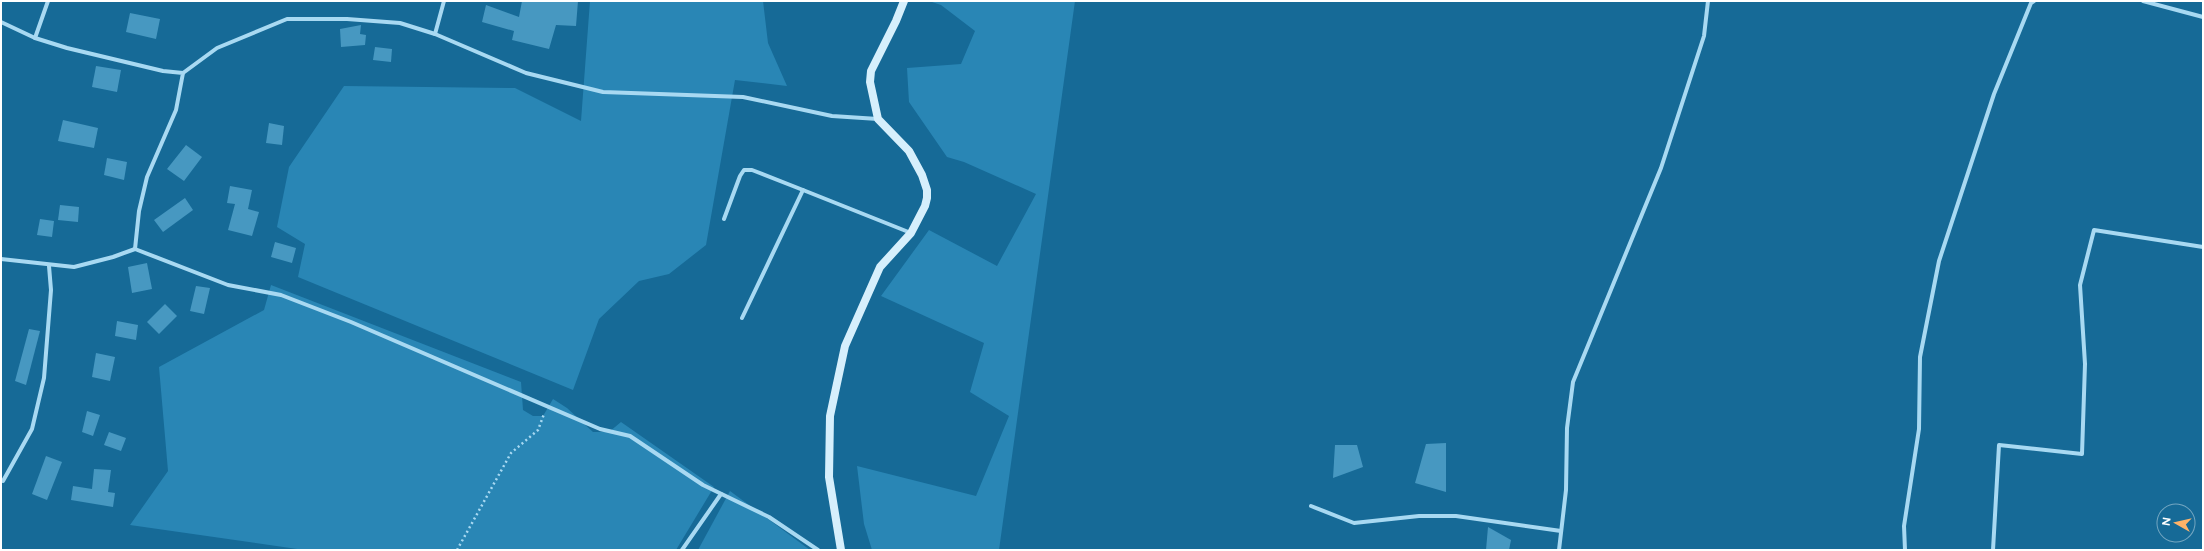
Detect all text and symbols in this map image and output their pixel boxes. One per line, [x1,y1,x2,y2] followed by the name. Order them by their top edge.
[2156,503,2196,543] north arrow
[2160,517,2174,527] text: N

